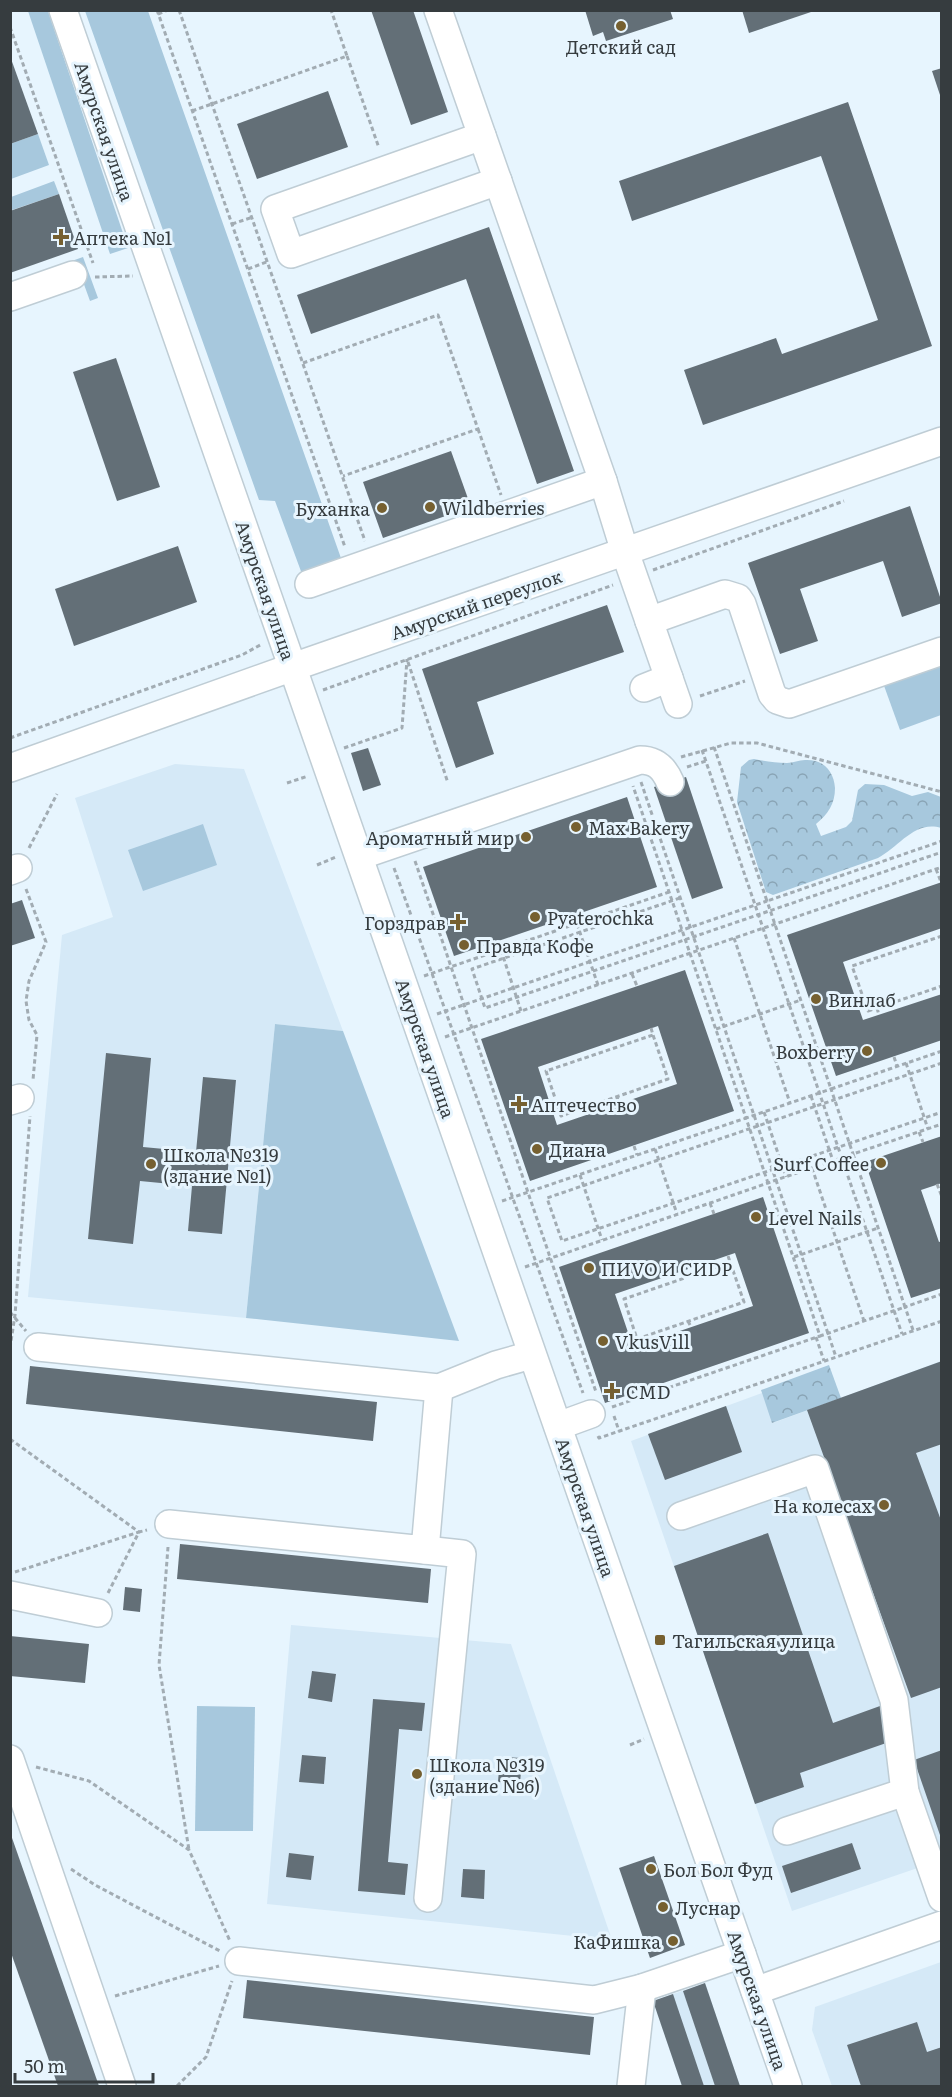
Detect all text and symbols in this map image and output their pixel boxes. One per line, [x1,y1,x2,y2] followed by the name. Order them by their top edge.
[614,19,628,33] marker: Детский сад
[566,33,676,60] place label: Детский сад
[68,57,142,205] street label: Амурская улица
[73,224,172,251] place label: Аптека №1
[54,230,68,244] marker: Аптека №1
[442,494,544,521] place label: Wildberries
[295,495,370,522] place label: Буханка
[423,500,437,514] marker: Wildberries
[375,501,389,515] marker: Буханка
[229,516,303,664] street label: Амурская улица
[387,562,565,646] street label: Амурский переулок
[588,814,690,841] place label: Max Bakery
[569,820,583,834] marker: Max Bakery
[366,824,514,851] place label: Ароматный мир
[519,830,533,844] marker: Ароматный мир
[547,904,654,931] place label: Pyaterochka
[364,909,446,936] place label: Горздрав
[528,910,542,924] marker: Pyaterochka
[451,915,465,929] marker: Горздрав
[476,932,594,959] place label: Правда Кофе
[457,938,471,952] marker: Правда Кофе
[389,974,463,1122] street label: Амурская улица
[828,986,896,1013] place label: Винлаб
[809,992,823,1006] marker: Винлаб
[775,1038,856,1065] place label: Boxberry
[860,1044,874,1058] marker: Boxberry
[531,1091,637,1118] place label: Аптечество
[512,1097,526,1111] marker: Аптечество
[549,1136,606,1163] place label: Диана
[163,1141,278,1189] place label: Школа №319 (здание №1)
[530,1142,544,1156] marker: Диана
[773,1150,869,1177] place label: Surf Coffee
[874,1156,888,1170] marker: Surf Coffee
[144,1157,158,1171] marker: Школа №319 (здание №1)
[768,1204,861,1231] place label: Level Nails
[749,1210,763,1224] marker: Level Nails
[601,1255,732,1282] place label: ПИVO И СИDР
[582,1261,596,1275] marker: ПИVO И СИDР
[615,1328,690,1355] place label: VkusVill
[596,1334,610,1348] marker: VkusVill
[626,1378,670,1405] place label: CMD
[603,1382,621,1400] marker: CMD
[549,1433,623,1581] street label: Амурская улица
[773,1492,873,1519] place label: На колесах
[877,1498,891,1512] marker: На колесах
[672,1627,836,1654] place label: Тагильская улица
[653,1633,667,1647] marker: Тагильская улица
[429,1751,544,1799] place label: Школа №319 (здание №6)
[410,1767,424,1781] marker: Школа №319 (здание №6)
[663,1856,773,1883] place label: Бол Бол Фуд
[644,1862,658,1876] marker: Бол Бол Фуд
[675,1894,741,1921] place label: Луснар
[656,1900,670,1914] marker: Луснар
[721,1926,795,2074] street label: Амурская улица
[573,1928,661,1955] place label: КаФишка
[666,1934,680,1948] marker: КаФишка
[15,2046,153,2084] scale bar
[24,2052,65,2079] text: 50 m

